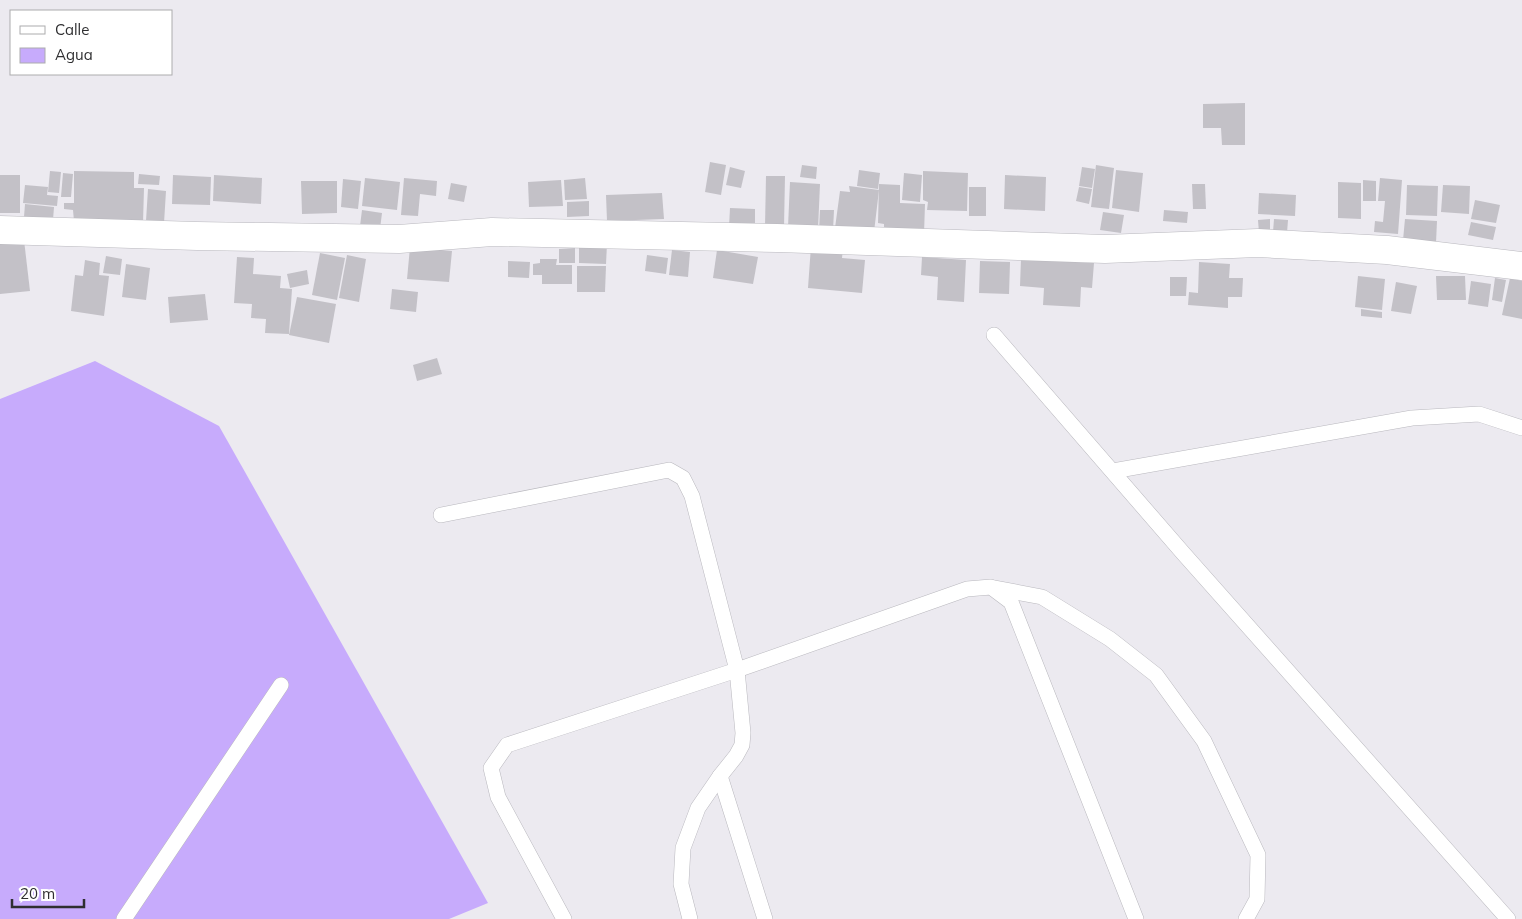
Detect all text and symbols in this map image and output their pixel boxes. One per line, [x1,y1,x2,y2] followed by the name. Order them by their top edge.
[10,10,172,75] legend
[55,20,89,39] text: Calle
[55,45,93,64] text: Agua
[12,876,85,908] scale bar
[20,884,55,903] text: 20 m

